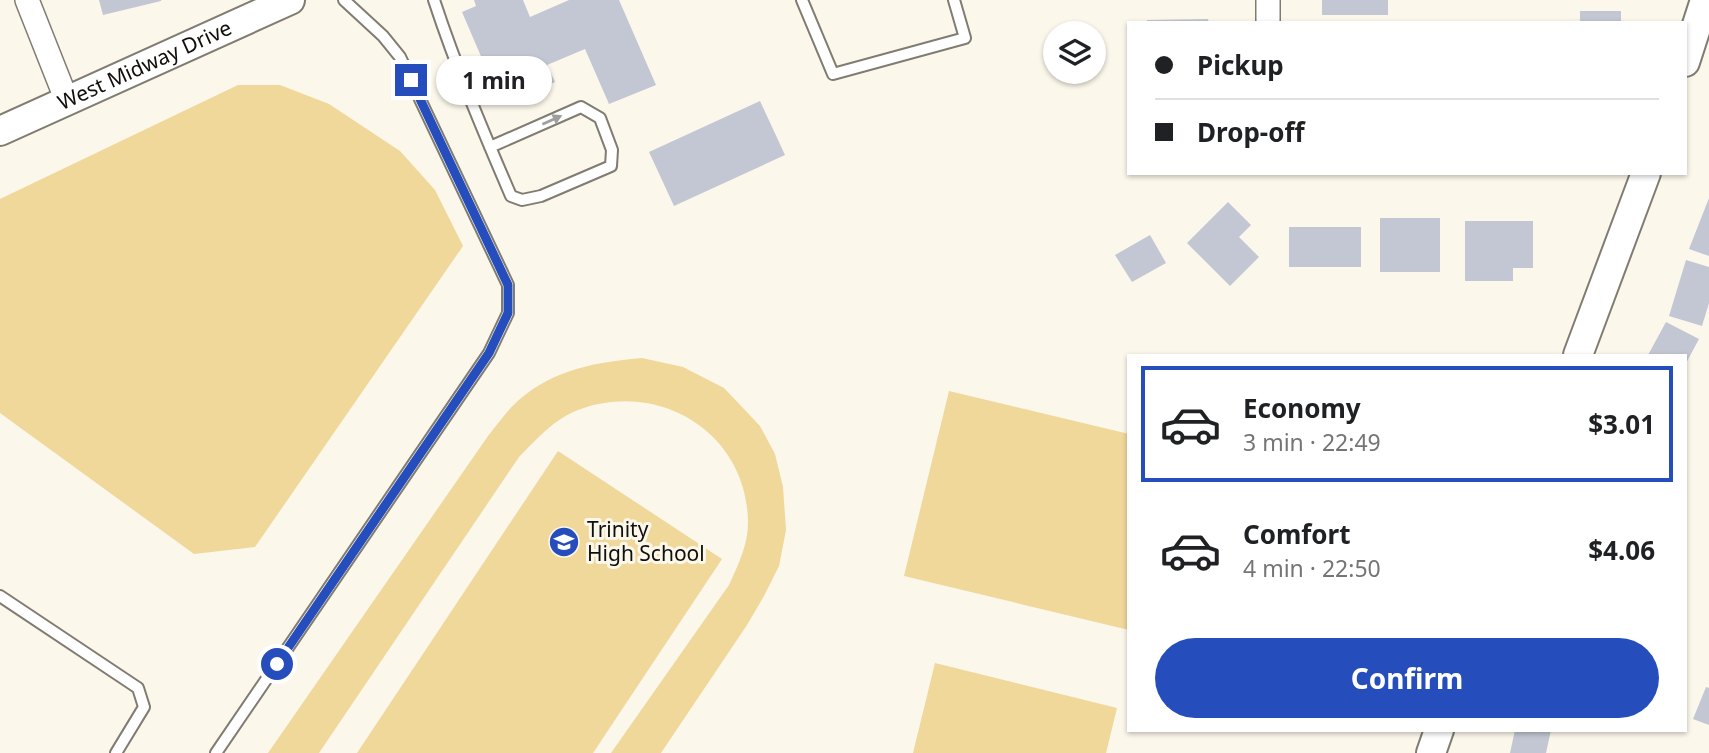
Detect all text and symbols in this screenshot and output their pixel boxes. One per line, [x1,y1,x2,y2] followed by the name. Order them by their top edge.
[53,13,236,116] street label: West Midway Drive
[1043,21,1106,84] map controls
[1043,21,1106,84] button: layers
[1197,47,1284,83] text: Pickup
[436,56,551,104] callout: 1 min
[395,64,427,96] route end
[462,64,526,96] text: 1 min
[542,114,563,125] one-way arrow
[1197,114,1304,150] text: Drop-off
[1243,390,1361,426] text: Economy
[1159,393,1222,456] icon: car
[1588,406,1655,442] text: $3.01
[1243,426,1381,458] text: 3 min · 22:49
[587,515,705,567] place label: Trinity High School
[1243,516,1351,552] text: Comfort
[1159,519,1222,582] icon: car
[547,525,581,559] school or university icon: Trinity High School
[1588,532,1655,568] text: $4.06
[1243,552,1381,584] text: 4 min · 22:50
[1155,638,1659,718] button: Confirm
[261,648,293,680] route start

